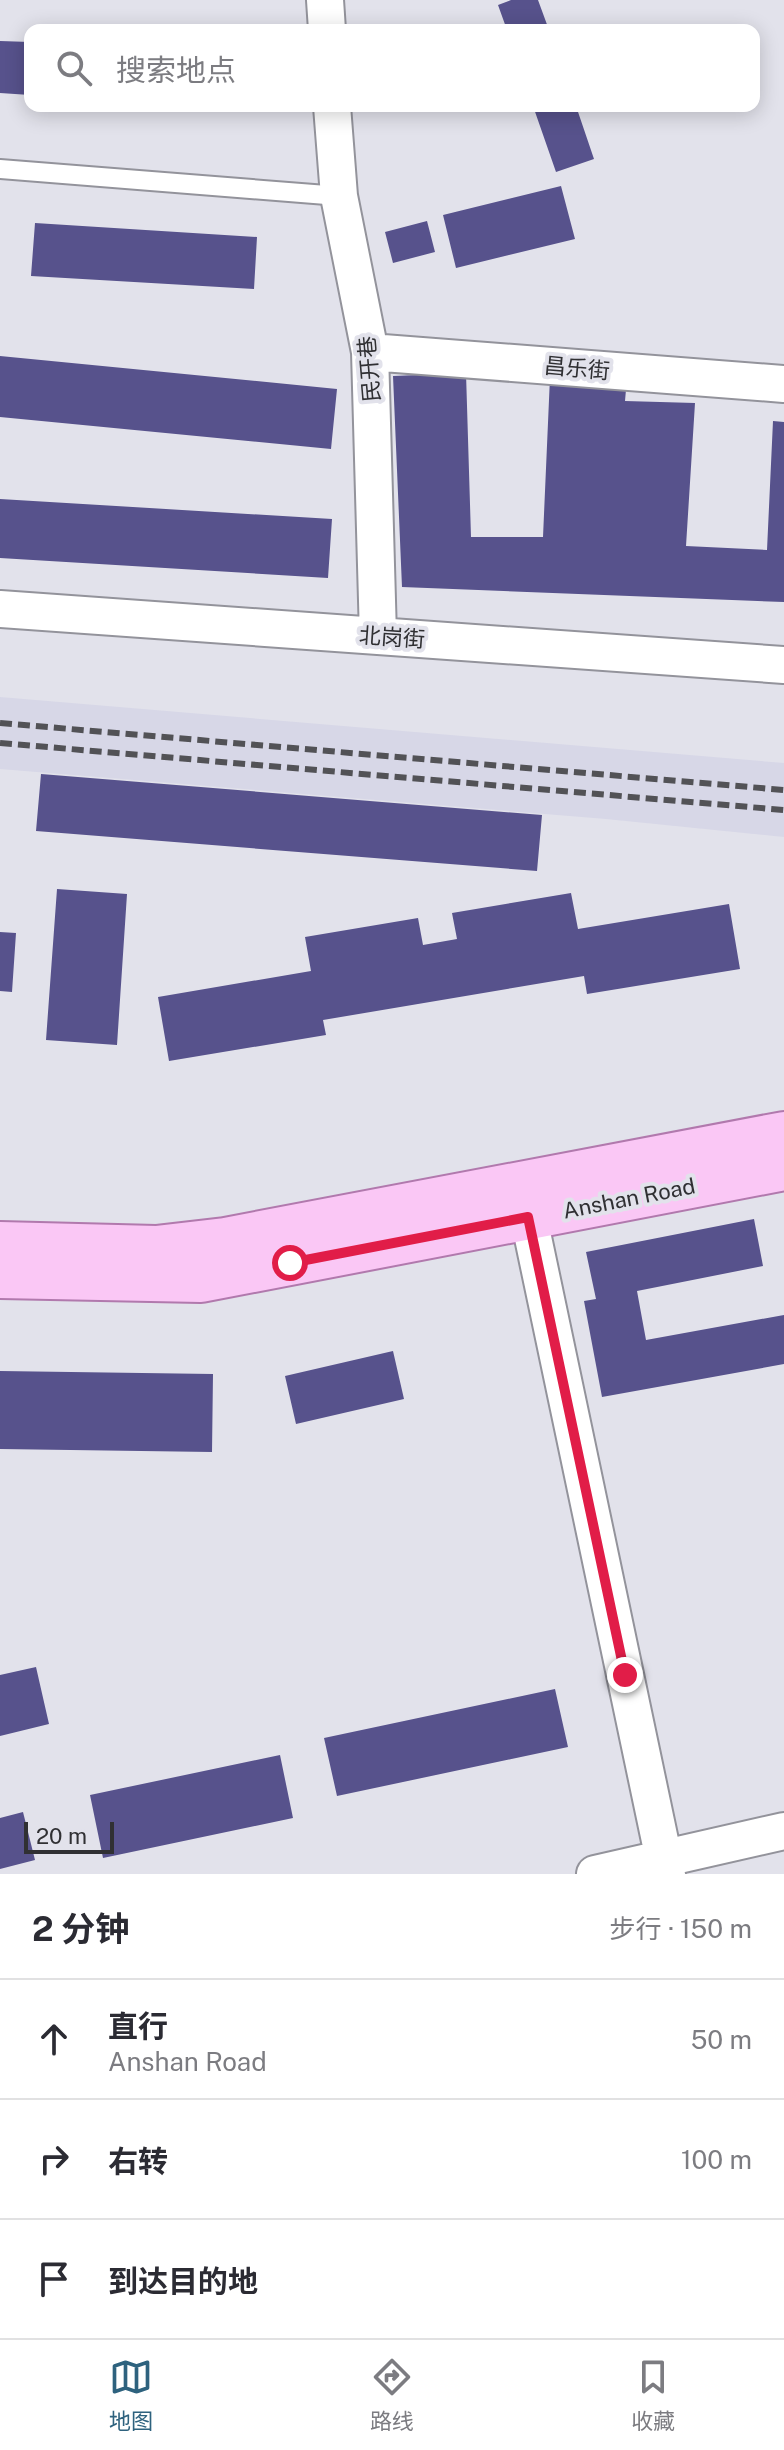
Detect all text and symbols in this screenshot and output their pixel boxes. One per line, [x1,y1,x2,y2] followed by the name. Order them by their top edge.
[24,24,760,112] search box
[52,46,96,90] icon: search
[116,52,236,88] text: 搜索地点
[353,335,385,403] street label: 民开巷
[543,352,611,384] street label: 昌乐街
[358,622,426,652] street label: 北岗街
[561,1172,697,1224] street label: Anshan Road
[272,1245,308,1281] route start
[607,1657,643,1693] route end
[24,1818,114,1854] scale bar
[36,1823,87,1849] text: 20 m
[32,1909,129,1949] text: 2 分钟
[610,1913,752,1944] text: 步行 · 150 m
[108,2008,168,2044] text: 直行
[32,2017,76,2061] icon: ahead
[691,2024,752,2055] text: 50 m
[108,2046,267,2077] text: Anshan Road
[32,2137,76,2181] icon: right
[108,2143,168,2179] text: 右转
[681,2144,752,2175] text: 100 m
[32,2257,76,2301] icon: arrive
[108,2263,258,2299] text: 到达目的地
[109,2355,153,2435] tab: 地图
[370,2355,414,2435] tab: 路线
[631,2355,675,2435] tab: 收藏

